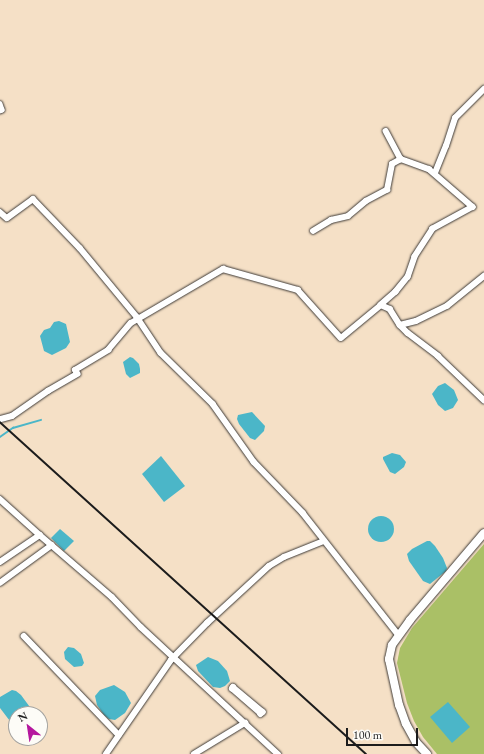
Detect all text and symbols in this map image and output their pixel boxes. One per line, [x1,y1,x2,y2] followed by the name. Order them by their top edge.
[8,706,48,746] north arrow
[15,708,30,725] text: N
[348,720,420,746] scale bar
[353,727,382,743] text: 100 m

